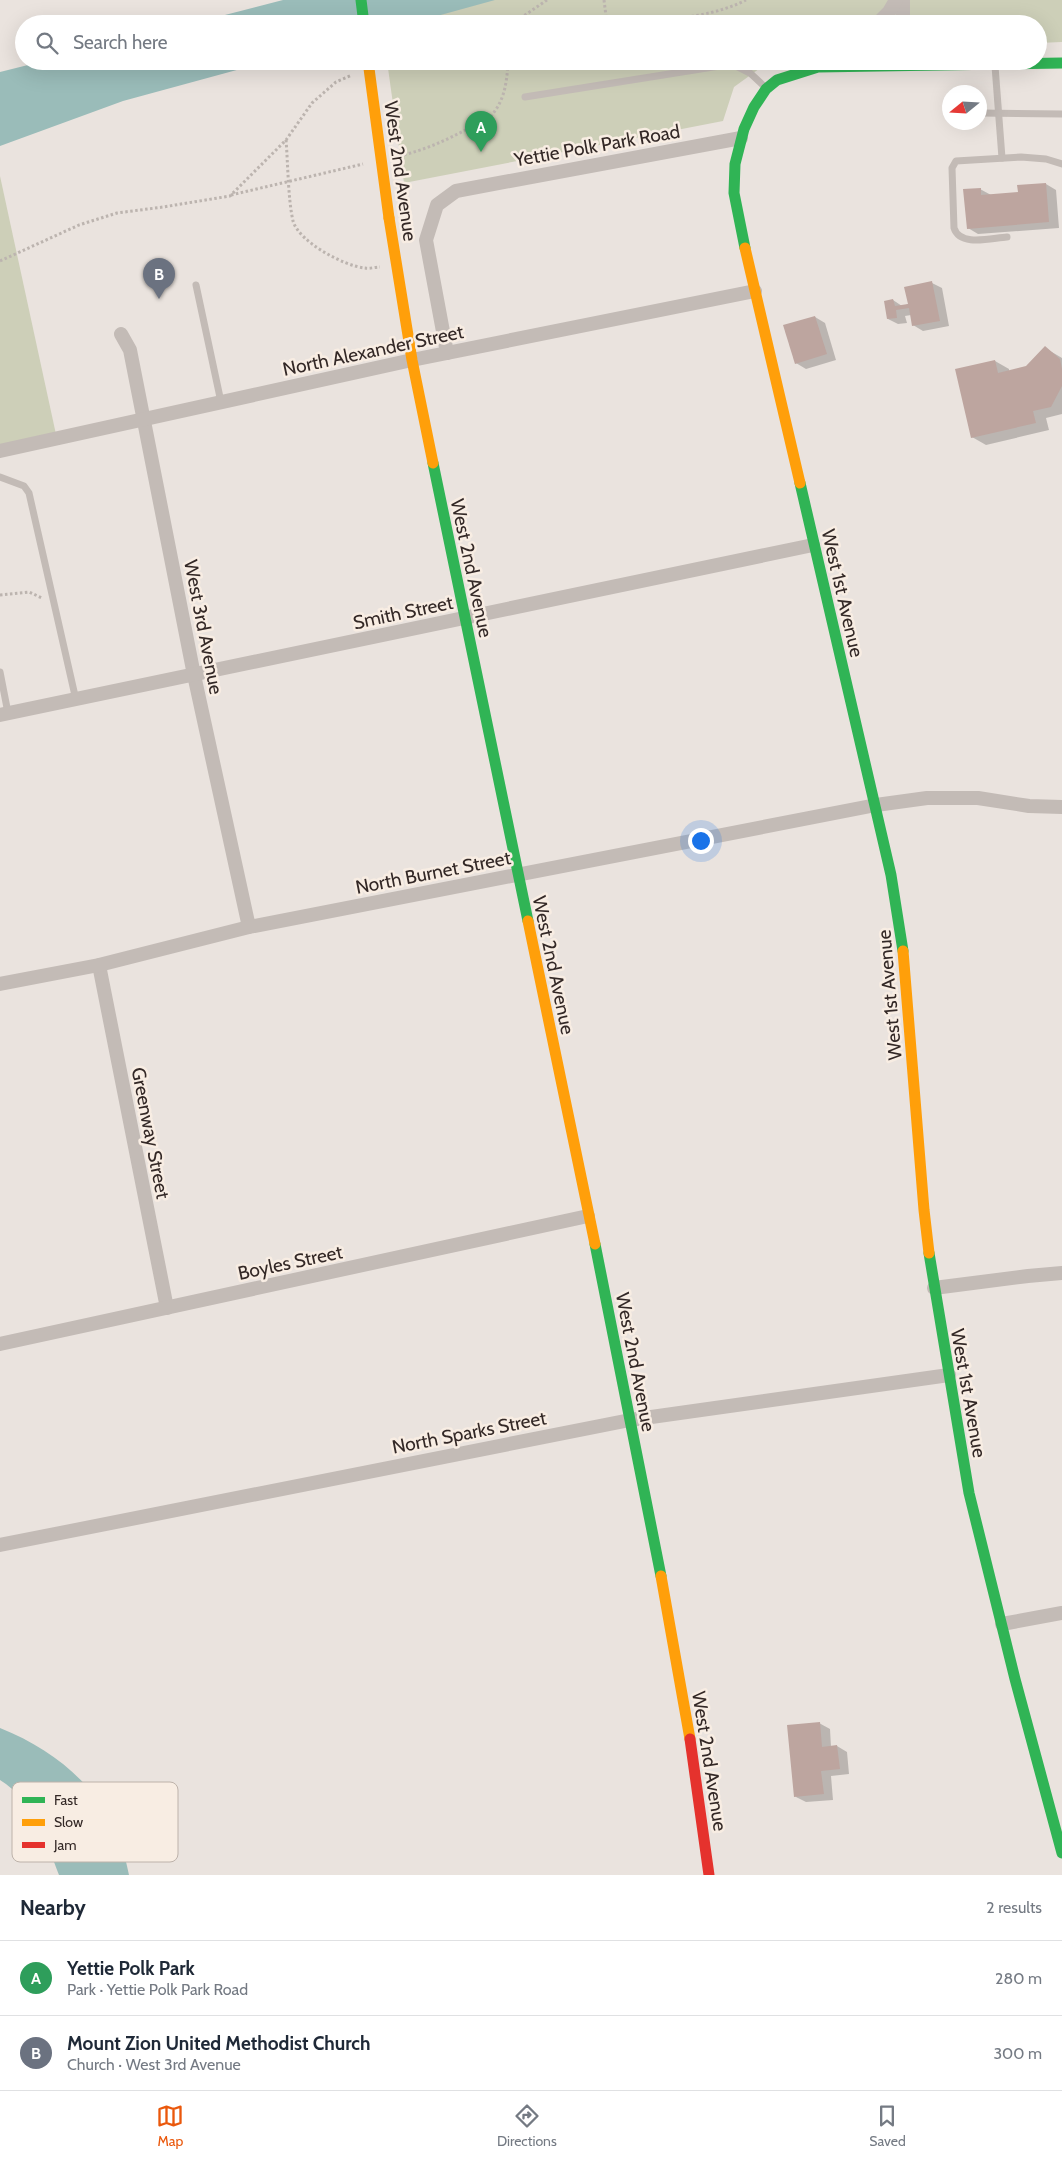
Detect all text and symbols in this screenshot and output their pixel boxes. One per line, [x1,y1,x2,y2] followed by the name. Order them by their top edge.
[15,15,1047,70] search box
[33,29,61,57] icon: search
[73,31,167,54] text: Search here
[942,85,987,130] north arrow
[379,100,422,243] street label: West 2nd Avenue
[465,111,497,152] pin: A
[511,120,682,172] street label: Yettie Polk Park Road
[143,258,175,299] pin: B
[281,320,466,381] street label: North Alexander Street
[446,497,497,640] street label: West 2nd Avenue
[817,527,868,660] street label: West 1st Avenue
[179,558,228,697] street label: West 3rd Avenue
[351,591,456,634] street label: Smith Street
[688,828,714,854] your location
[354,846,513,899] street label: North Burnet Street
[528,894,579,1037] street label: West 2nd Avenue
[872,929,907,1061] street label: West 1st Avenue
[126,1065,175,1201] street label: Greenway Street
[236,1240,345,1285] street label: Boyles Street
[611,1291,660,1434] street label: West 2nd Avenue
[946,1327,991,1460] street label: West 1st Avenue
[390,1406,549,1459] street label: North Sparks Street
[687,1690,732,1833] street label: West 2nd Avenue
[12,1782,178,1862] legend
[54,1791,78,1809] text: Fast
[54,1813,83,1831] text: Slow
[53,1836,76,1854] text: Jam
[20,1895,86,1920] text: Nearby
[986,1898,1042,1917] text: 2 results
[67,1957,195,1980] text: Yettie Polk Park
[31,1969,41,1988] text: A
[995,1969,1042,1988] text: 280 m
[67,1980,248,1999] text: Park · Yettie Polk Park Road
[67,2032,370,2055] text: Mount Zion United Methodist Church
[31,2044,41,2063] text: B
[993,2044,1042,2063] text: 300 m
[67,2055,241,2074] text: Church · West 3rd Avenue
[156,2102,184,2150] tab: Map
[497,2102,557,2150] tab: Directions
[869,2102,906,2150] tab: Saved

